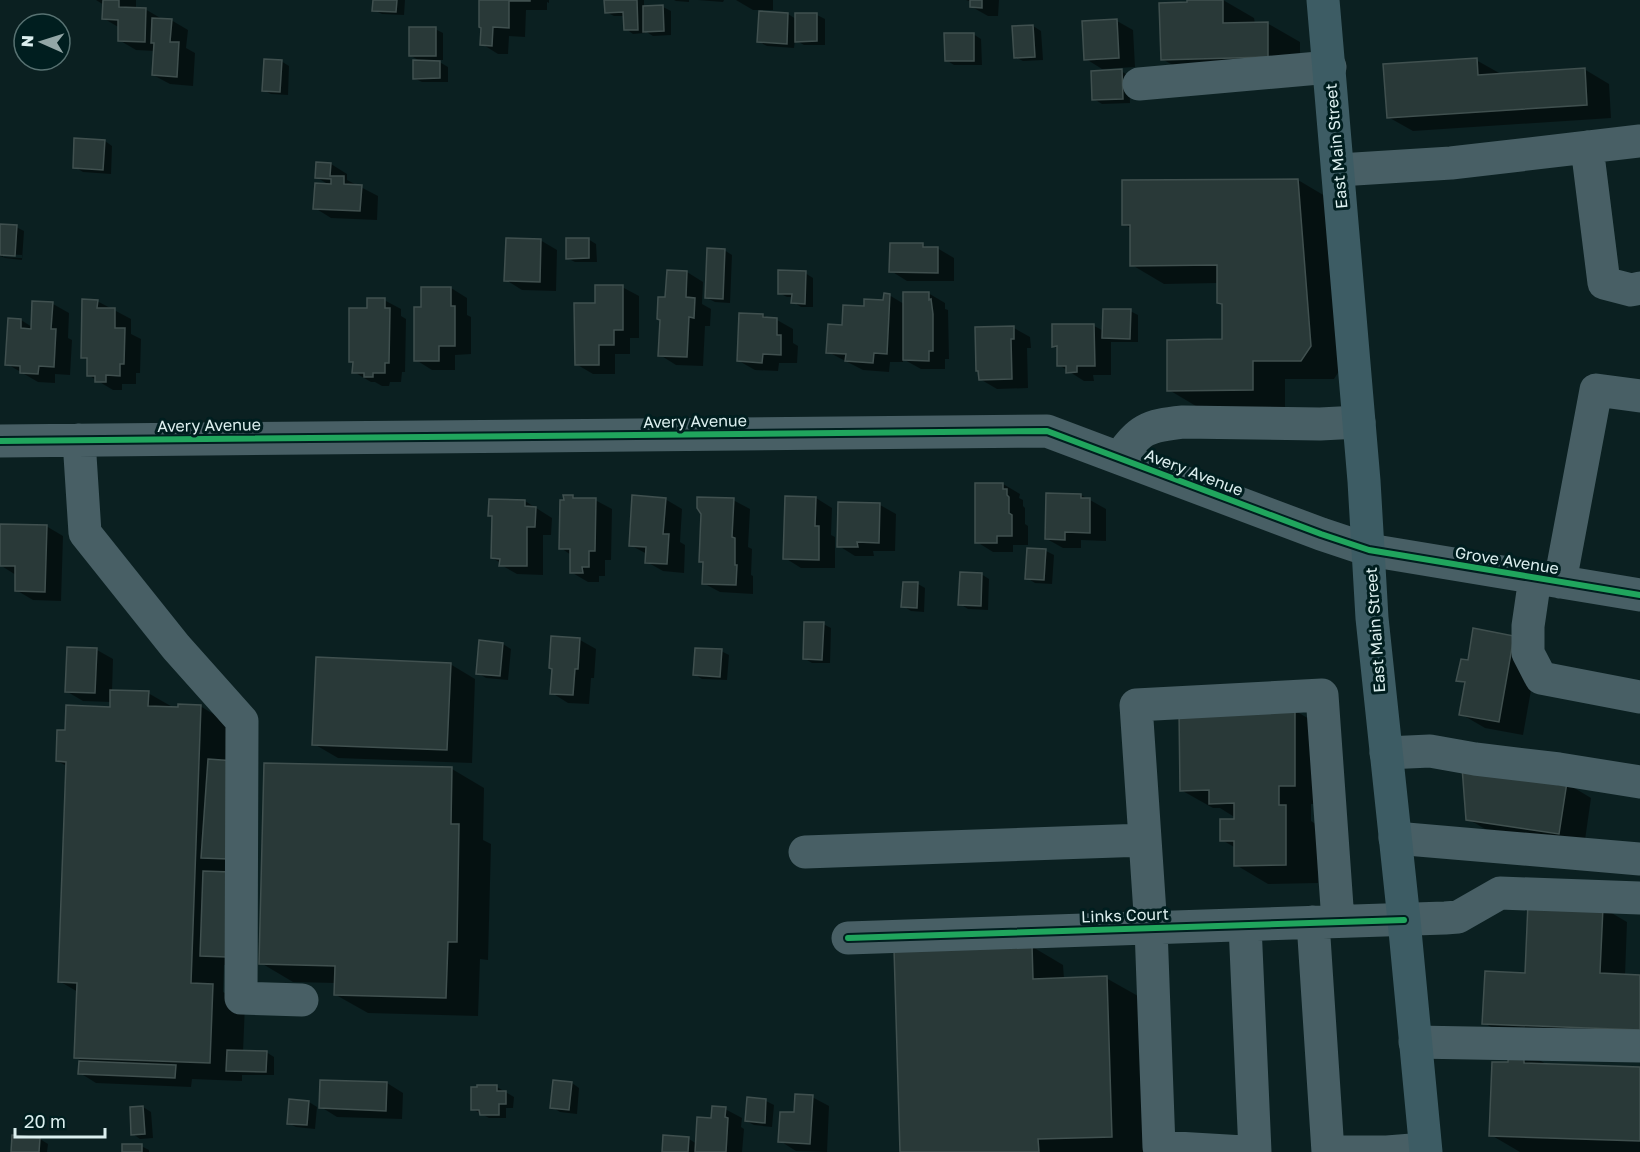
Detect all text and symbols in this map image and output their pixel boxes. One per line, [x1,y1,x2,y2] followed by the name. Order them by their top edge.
[12,12,72,72] north arrow
[17,35,37,48] text: N
[1321,82,1351,210] street label: East Main Street
[643,410,747,432] street label: Avery Avenue
[157,414,261,436] street label: Avery Avenue
[1142,444,1246,500] street label: Avery Avenue
[1454,542,1560,578] street label: Grove Avenue
[1361,567,1389,693] street label: East Main Street
[1081,903,1169,927] street label: Links Court
[15,1101,105,1139] scale bar
[24,1110,66,1132] text: 20 m

